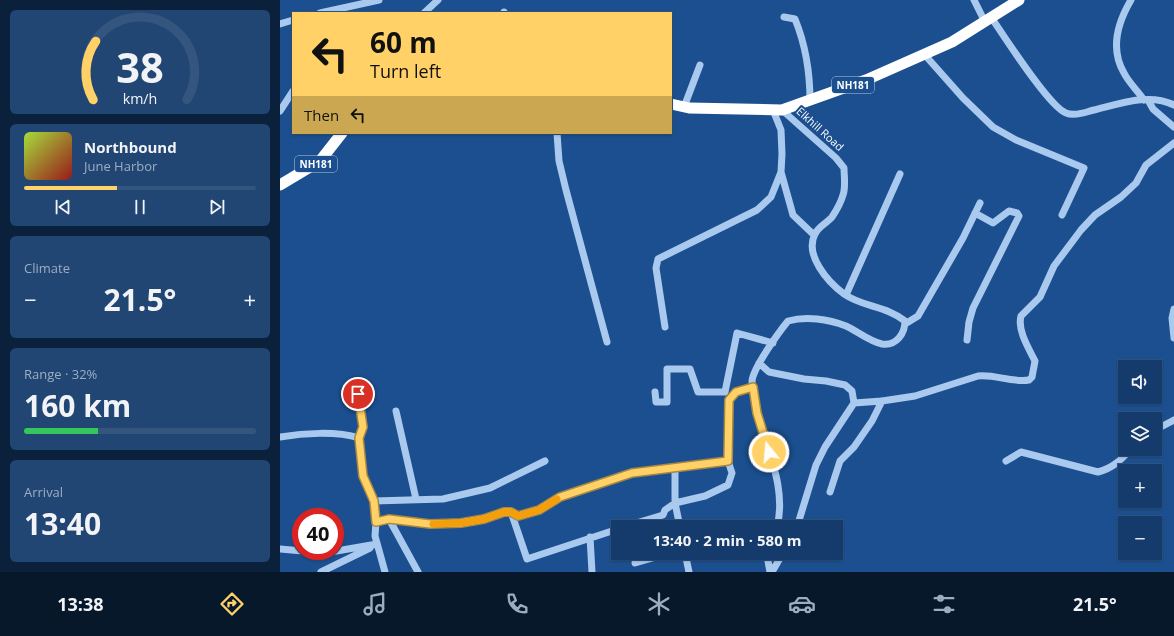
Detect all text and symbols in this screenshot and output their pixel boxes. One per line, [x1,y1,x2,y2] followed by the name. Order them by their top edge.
[370,23,437,61] text: 60 m
[304,28,356,80] icon: left
[116,39,164,95] text: 38
[370,59,441,83] text: Turn left
[832,77,874,93] road number: NH181
[123,89,157,108] text: km/h
[793,103,847,154] street label: Elkhill Road
[347,104,369,126] icon: left
[304,105,339,125] text: Then
[84,137,177,157] text: Northbound
[295,156,337,172] road number: NH181
[84,157,157,175] text: June Harbor
[52,196,74,218] icon: previous
[129,196,151,218] icon: pause
[206,196,228,218] icon: next
[24,259,70,277] text: Climate
[104,279,176,320] text: 21.5°
[24,284,37,314] text: −
[243,284,256,314] text: +
[1118,360,1162,560] map controls
[1118,360,1162,404] button: sound
[24,365,97,383] text: Range · 32%
[341,377,375,411] pin
[347,383,369,405] icon: arrive
[24,385,131,426] text: 160 km
[1118,412,1162,456] button: layers
[748,431,790,473] position arrow
[1118,464,1162,508] button: +
[24,483,63,501] text: Arrival
[24,503,101,544] text: 13:40
[292,508,344,560] speed limit sign: 40
[1118,516,1162,560] button: −
[653,530,801,550] text: 13:40 · 2 min · 580 m
[218,590,246,618] icon: directions
[361,590,389,618] icon: music
[503,590,531,618] icon: phone
[645,590,673,618] icon: climate
[788,590,816,618] icon: car
[930,590,958,618] icon: filters
[57,592,104,616] text: 13:38
[1073,592,1117,616] text: 21.5°

